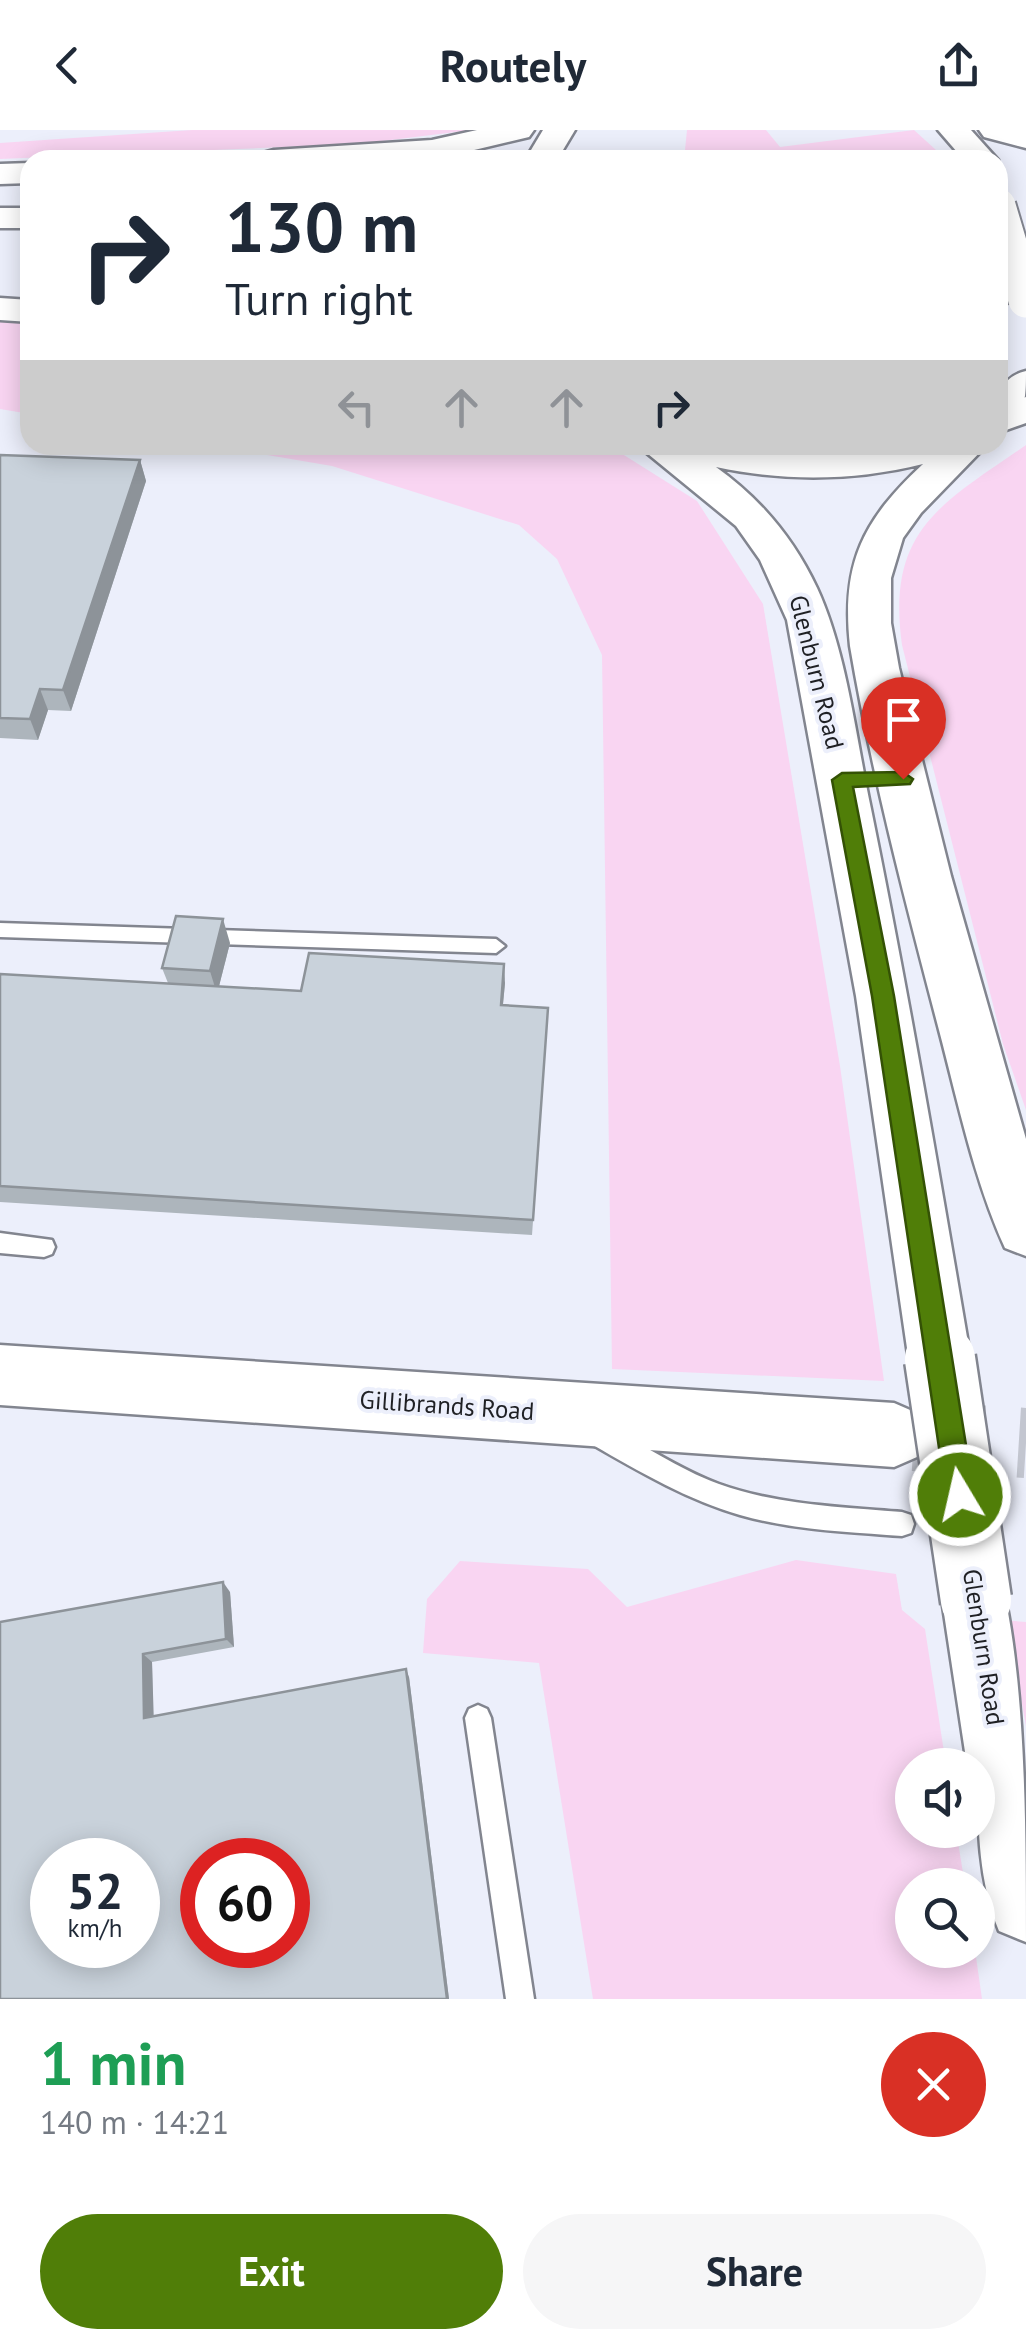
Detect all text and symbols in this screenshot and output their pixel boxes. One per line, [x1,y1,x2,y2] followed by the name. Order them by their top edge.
[440,36,586,94] text: Routely
[40,38,95,93] icon: back
[931,38,986,93] icon: share
[225,181,418,271] text: 130 m
[60,190,190,320] icon: right
[225,269,413,327] text: Turn right
[329,380,384,435] icon: left
[434,380,489,435] icon: ahead
[539,380,594,435] icon: ahead
[644,380,699,435] icon: right
[782,592,852,752] street label: Glenburn Road
[861,677,946,780] pin
[876,692,931,747] icon: arrive
[359,1383,535,1427] street label: Gillibrands Road
[908,1443,1012,1547] position arrow
[956,1567,1012,1727] street label: Glenburn Road
[895,1748,995,1968] map controls
[895,1748,995,1848] button: sound
[180,1838,310,1968] speed limit sign: 60
[67,1858,123,1923] text: 52
[895,1868,995,1968] button: search
[68,1912,122,1944] text: km/h
[40,2024,186,2102] text: 1 min
[881,2032,986,2137] button: close
[40,2101,229,2143] text: 140 m · 14:21
[40,2214,503,2329] button: Exit
[523,2214,986,2329] button: Share

